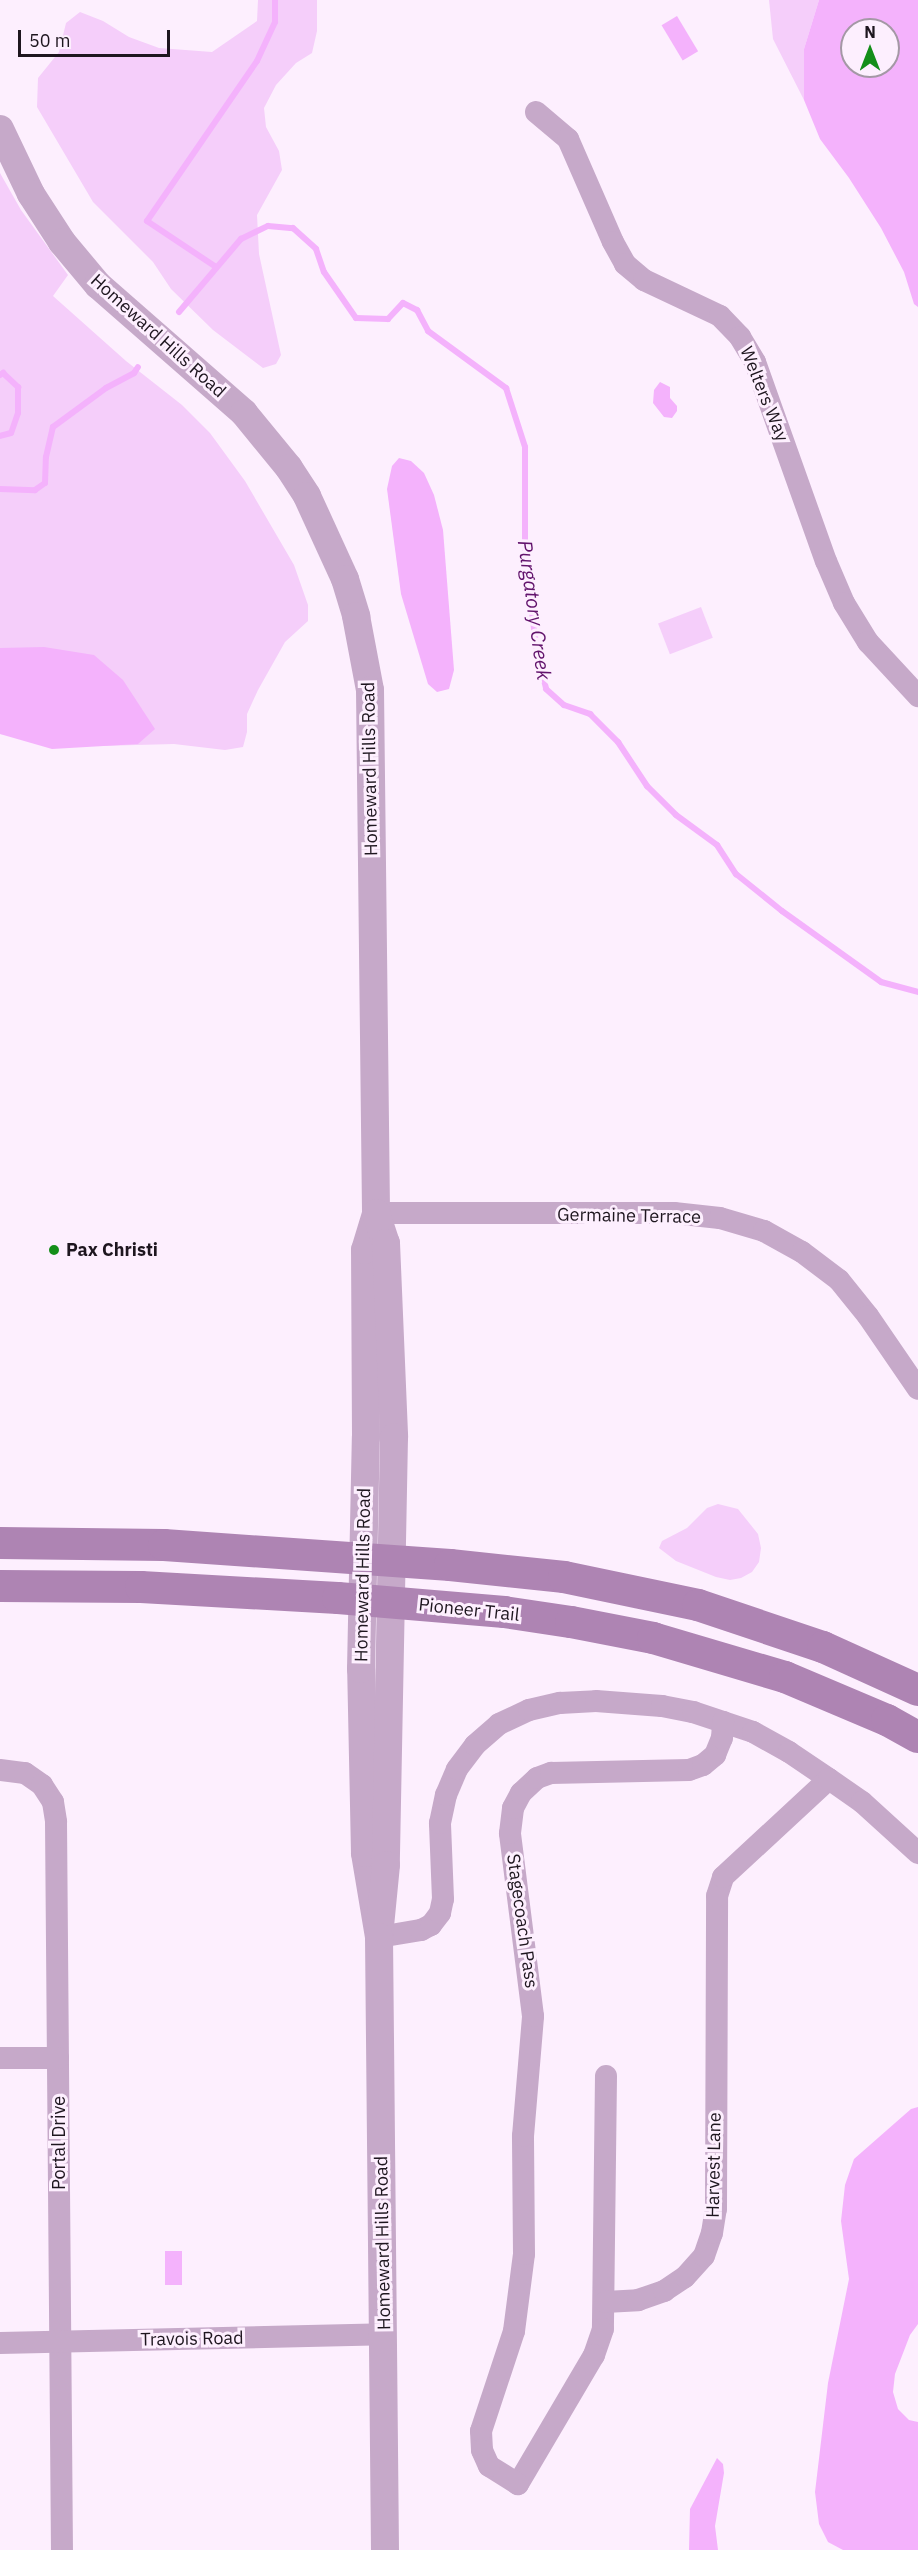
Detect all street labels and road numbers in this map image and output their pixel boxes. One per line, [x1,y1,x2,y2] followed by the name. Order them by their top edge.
[86,270,230,402] street label: Homeward Hills Road
[735,343,793,445] street label: Welters Way
[358,682,382,856] street label: Homeward Hills Road
[557,1204,701,1228] street label: Germaine Terrace
[351,1488,375,1662] street label: Homeward Hills Road
[417,1594,521,1626] street label: Pioneer Trail
[502,1852,542,1990] street label: Stagecoach Pass
[48,2096,70,2190] street label: Portal Drive
[702,2112,726,2218] street label: Harvest Lane
[371,2156,395,2330] street label: Homeward Hills Road
[140,2327,244,2351] street label: Travois Road

